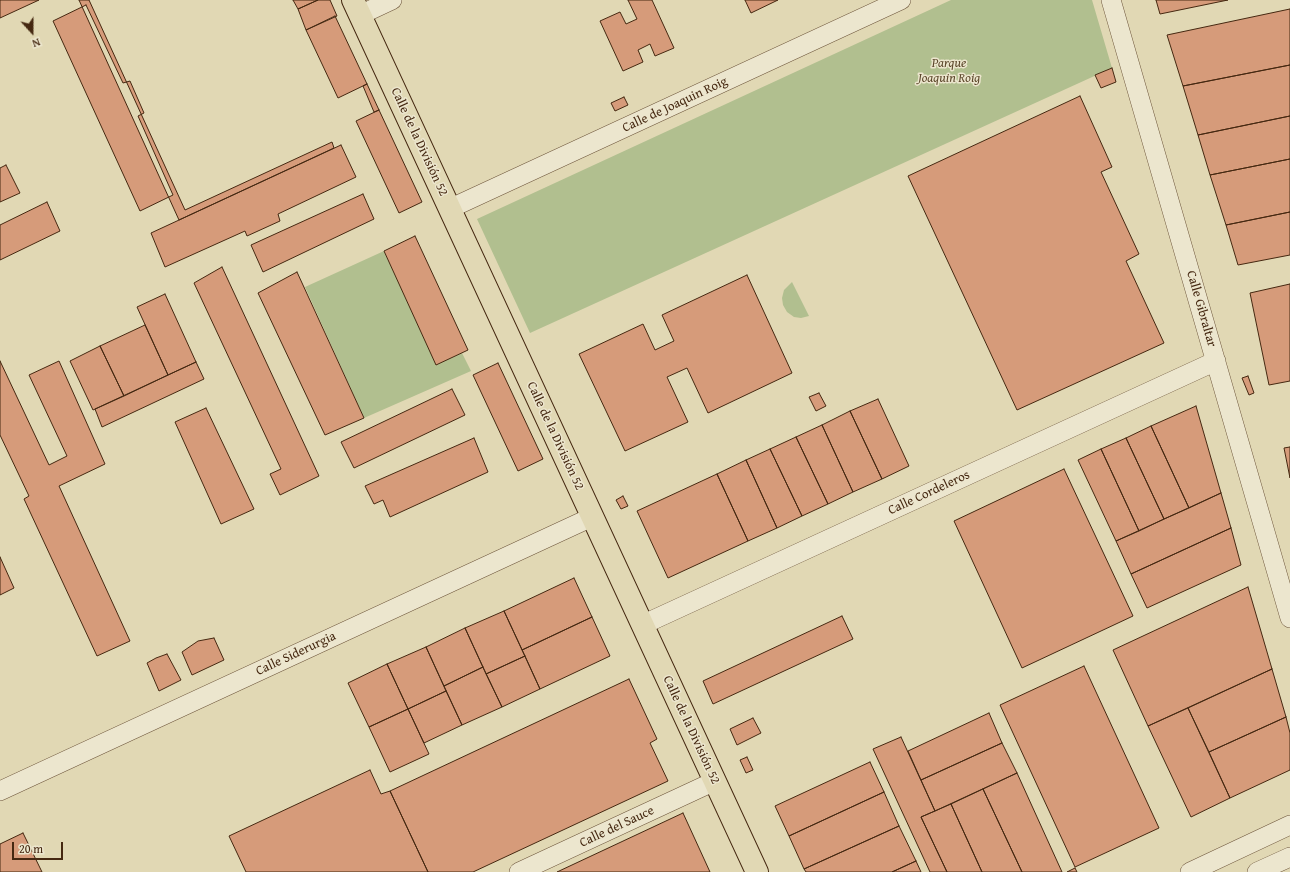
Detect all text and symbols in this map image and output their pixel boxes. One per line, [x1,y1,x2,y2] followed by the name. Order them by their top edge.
[12,12,52,52] north arrow
[30,34,43,52] text: N
[918,56,980,87] park label: Parque Joaquin Roig
[620,74,730,136] street label: Calle de Joaquin Roig
[387,85,451,199] street label: Calle de la División 52
[1183,269,1219,349] street label: Calle Gibraltar
[523,379,587,493] street label: Calle de la División 52
[886,467,972,519] street label: Calle Cordeleros
[253,629,339,679] street label: Calle Siderurgia
[659,673,723,787] street label: Calle de la División 52
[577,803,657,851] street label: Calle del Sauce
[14,834,65,860] scale bar
[19,840,43,857] text: 20 m

